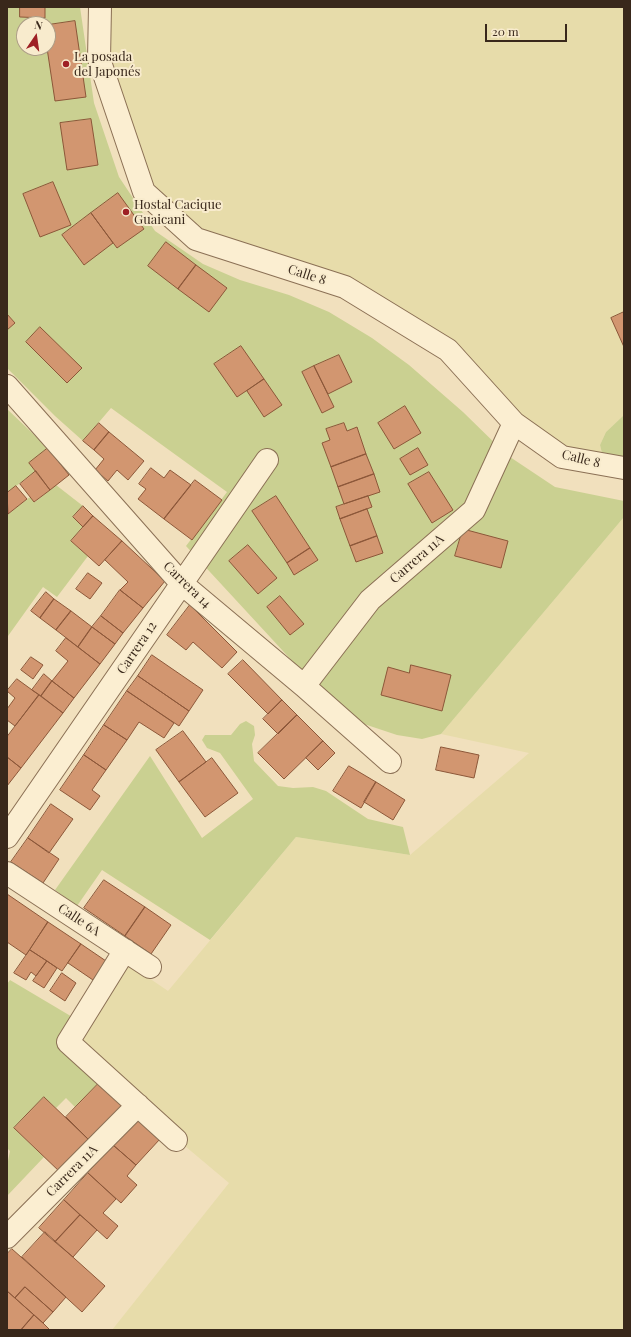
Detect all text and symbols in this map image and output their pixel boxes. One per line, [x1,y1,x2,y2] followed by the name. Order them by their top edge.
[16,16,56,56] north arrow
[487,16,569,42] scale bar
[33,17,44,33] text: N
[492,23,519,39] text: 20 m
[74,49,140,80] place label: La posada del Japonés
[61,59,71,69] marker: La posada del Japonés
[134,197,222,228] place label: Hostal Cacique Guaicani
[121,207,131,217] marker: Hostal Cacique Guaicani
[286,262,328,288] street label: Calle 8
[560,447,602,471] street label: Calle 8
[387,531,447,587] street label: Carrera 11A
[160,559,214,611] street label: Carrera 14
[114,619,160,677] street label: Carrera 12
[55,901,103,939] street label: Calle 6A
[43,1142,101,1200] street label: Carrera 11A

